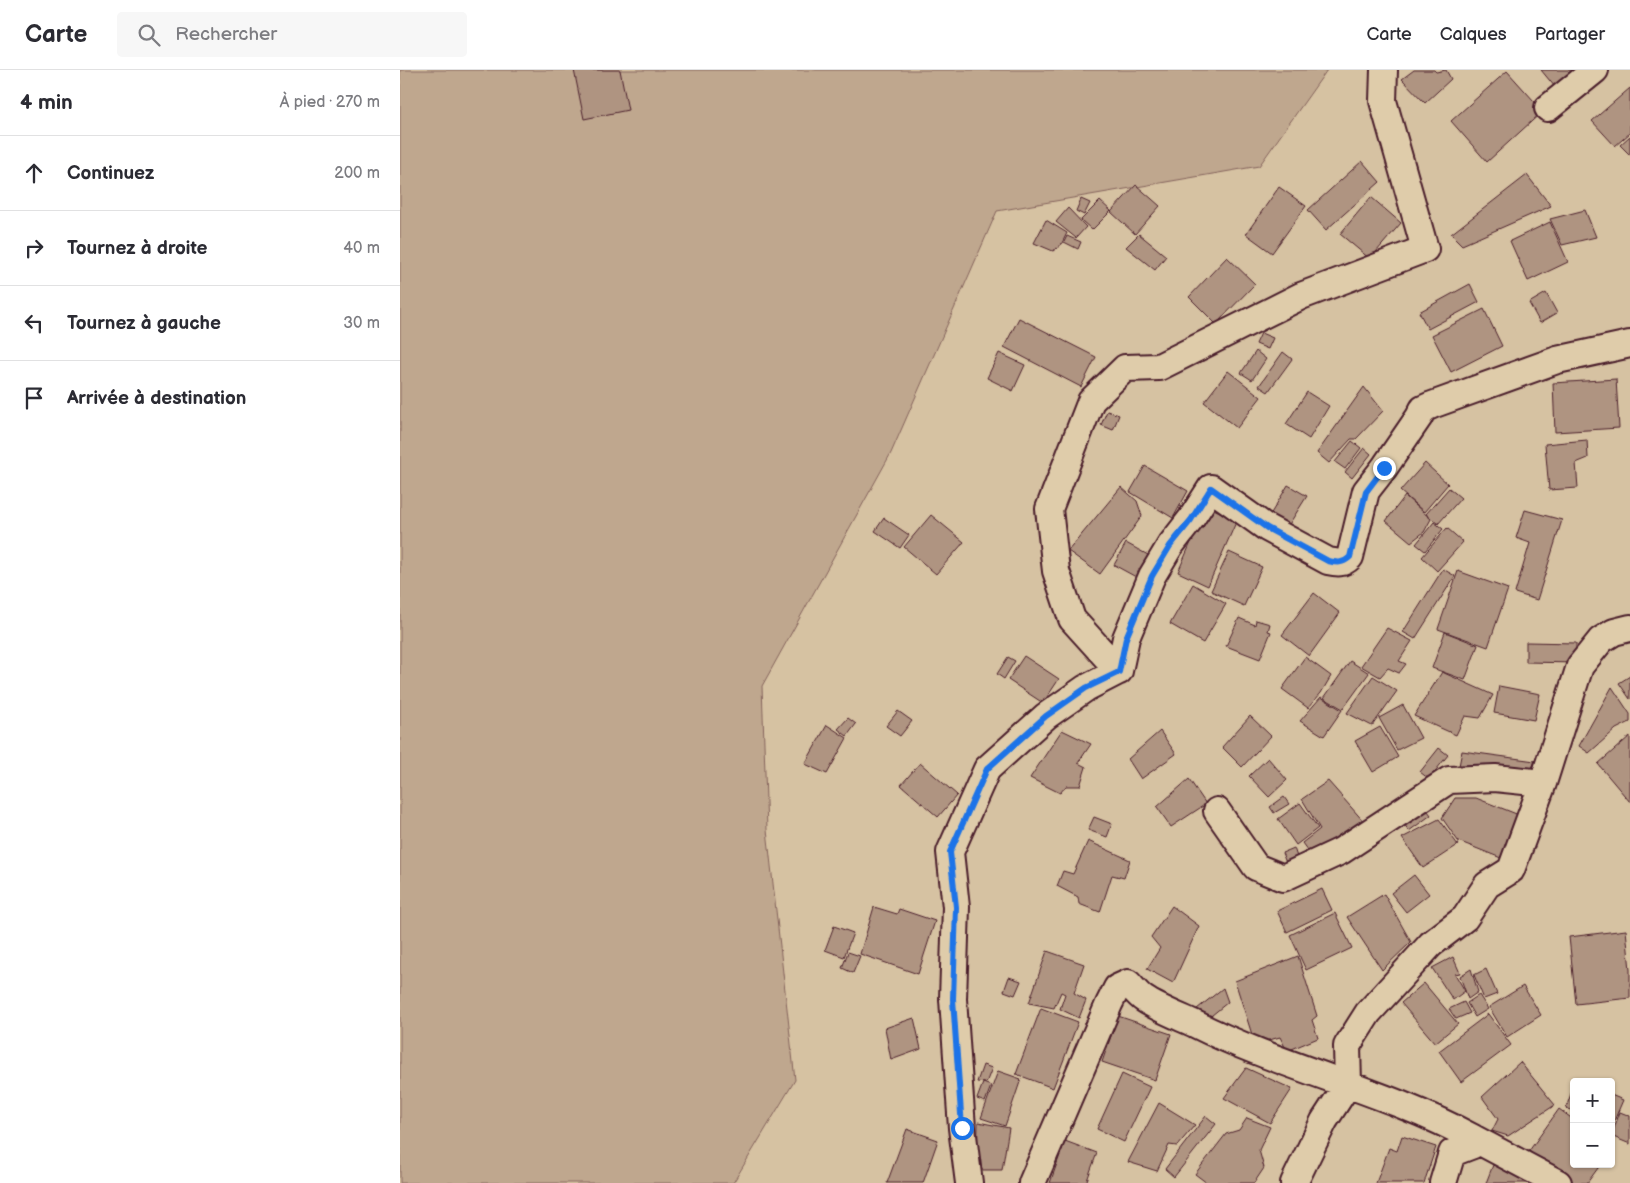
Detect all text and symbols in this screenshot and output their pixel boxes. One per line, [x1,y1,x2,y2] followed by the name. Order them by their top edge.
[117,12,467,57] search box
[25,20,87,49] text: Carte
[135,21,163,49] icon: search
[175,23,277,46] text: Rechercher
[1366,24,1412,45] text: Carte
[1440,24,1507,45] text: Calques
[1535,24,1605,45] text: Partager
[20,90,73,115] text: 4 min
[280,93,380,112] text: À pied · 270 m
[20,159,48,187] icon: ahead
[67,162,154,185] text: Continuez
[334,164,380,183] text: 200 m
[20,234,48,262] icon: right
[67,237,208,260] text: Tournez à droite
[343,239,380,258] text: 40 m
[20,309,48,337] icon: left
[67,312,221,335] text: Tournez à gauche
[343,314,380,333] text: 30 m
[20,384,48,412] icon: arrive
[67,387,246,410] text: Arrivée à destination
[1373,457,1396,480] route end
[1570,1078,1615,1168] map controls
[1570,1078,1615,1123] button: +
[951,1117,974,1140] route start
[1570,1123,1615,1168] button: −

